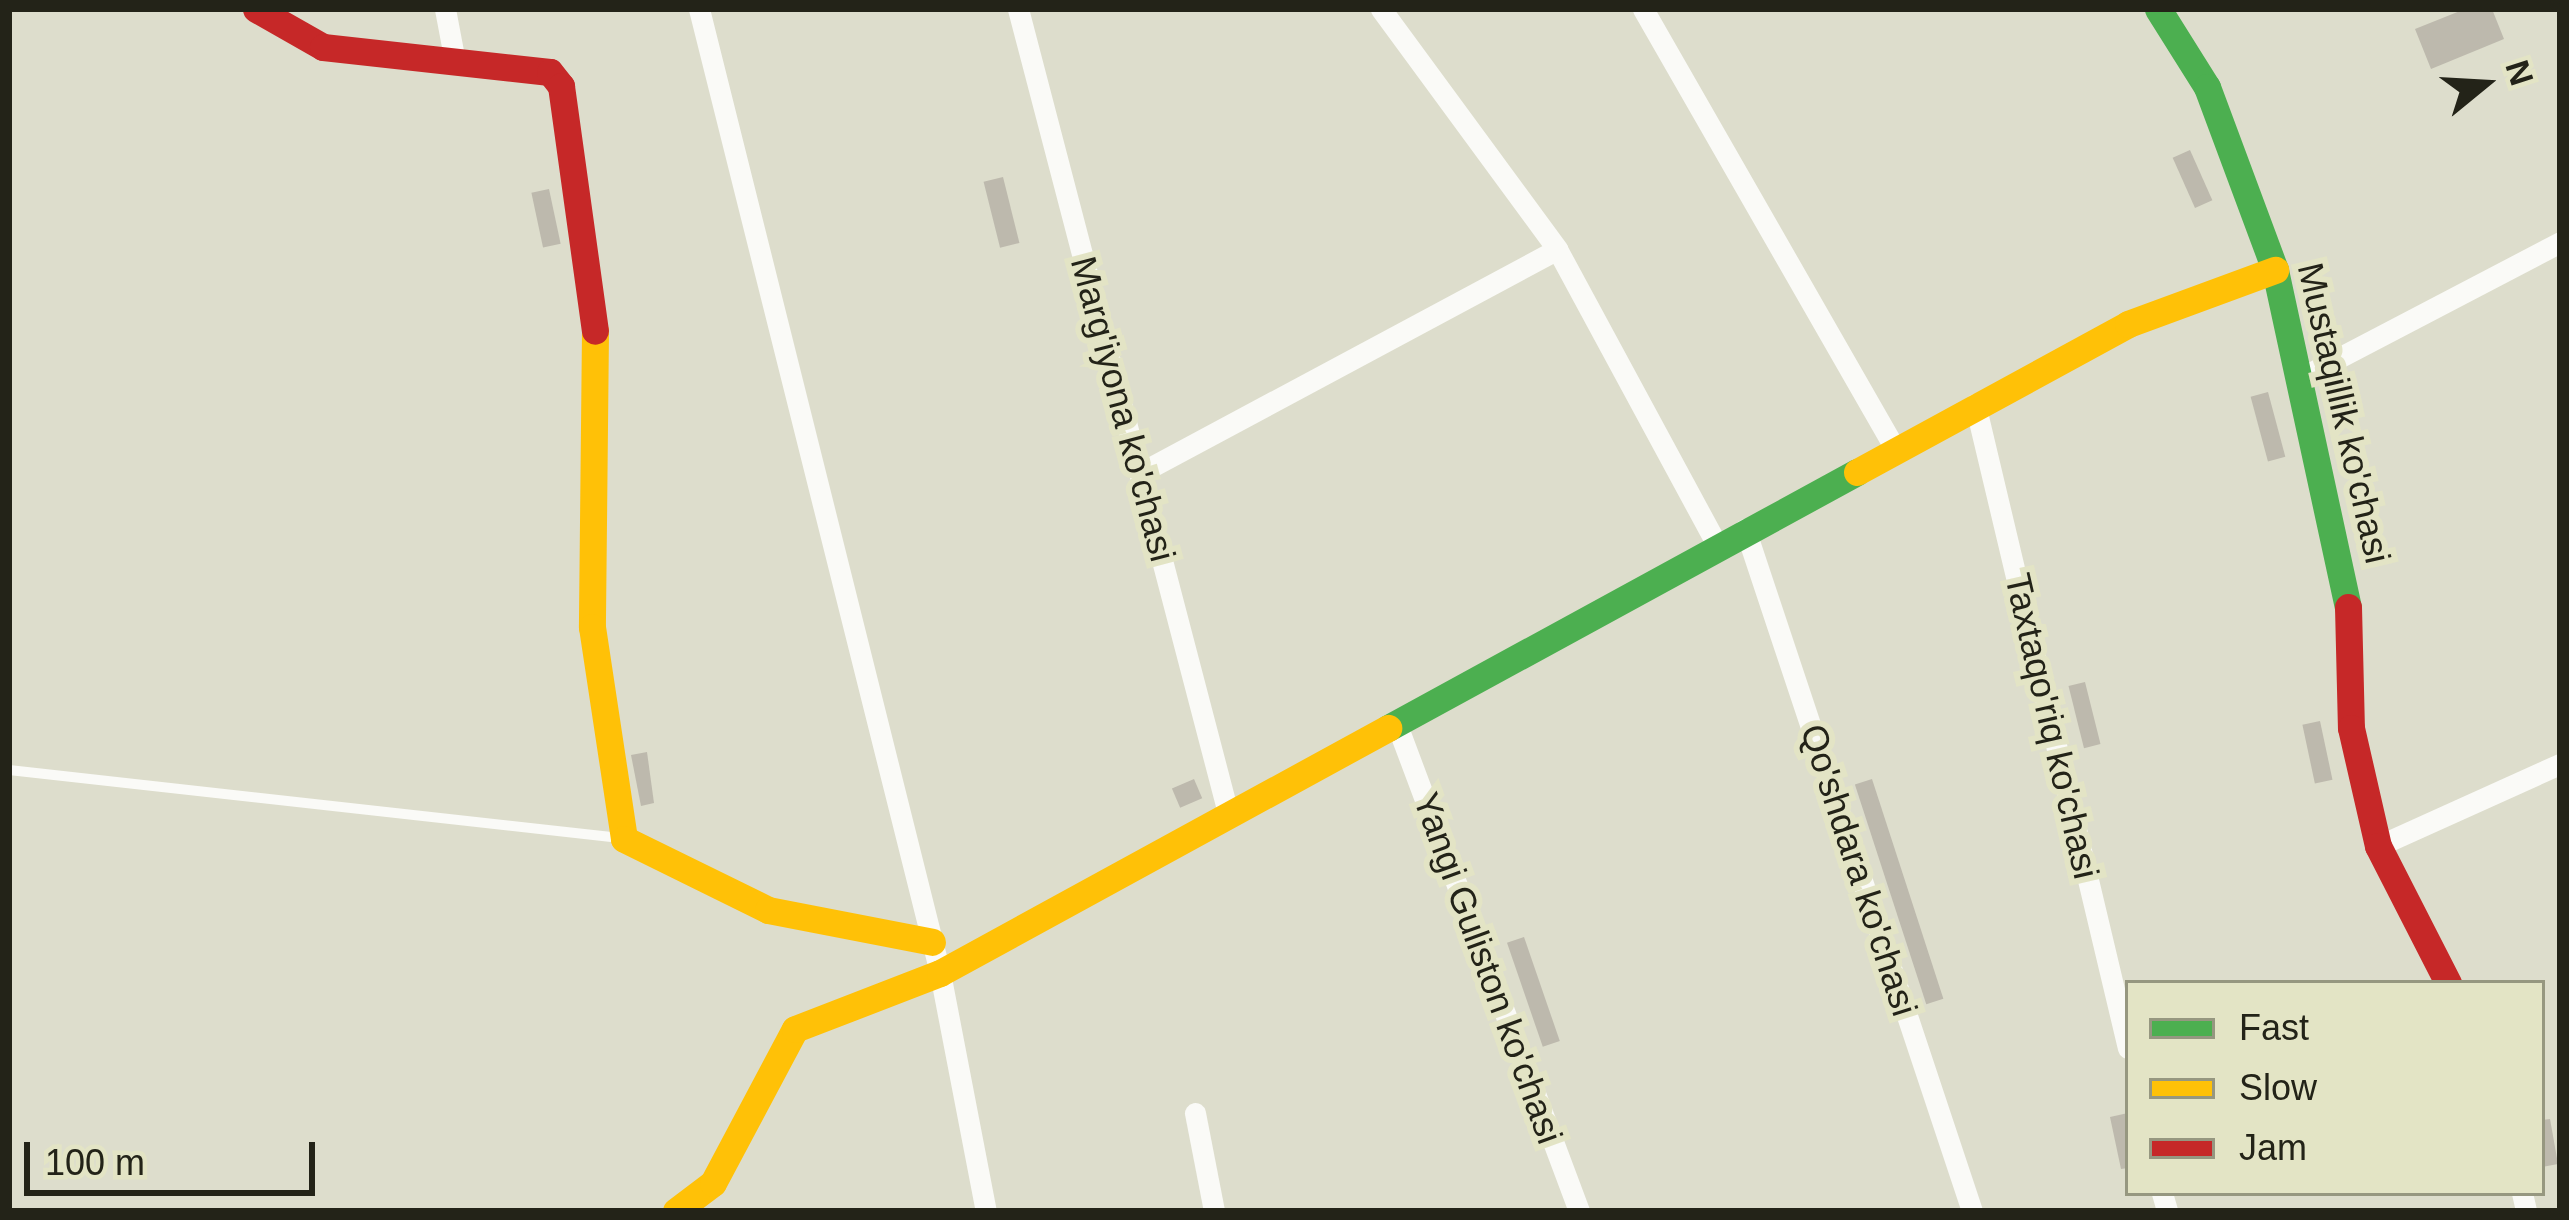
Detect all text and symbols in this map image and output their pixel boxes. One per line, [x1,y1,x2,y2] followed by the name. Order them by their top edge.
[2425,24,2545,144] north arrow
[2498,56,2541,90] text: N
[1062,252,1184,566] street label: Marg'iyona ko'chasi
[2288,259,2400,567] street label: Mustaqillik ko'chasi
[1996,569,2108,883] street label: Taxtaqo'riq ko'chasi
[1792,719,1926,1021] street label: Qo'shdara ko'chasi
[1404,787,1572,1149] street label: Yangi Guliston ko'chasi
[2125,980,2545,1196] legend
[2239,1007,2309,1048] text: Fast
[2239,1067,2317,1108] text: Slow
[30,1118,321,1192] scale bar
[2239,1127,2307,1168] text: Jam
[45,1142,145,1183] text: 100 m

